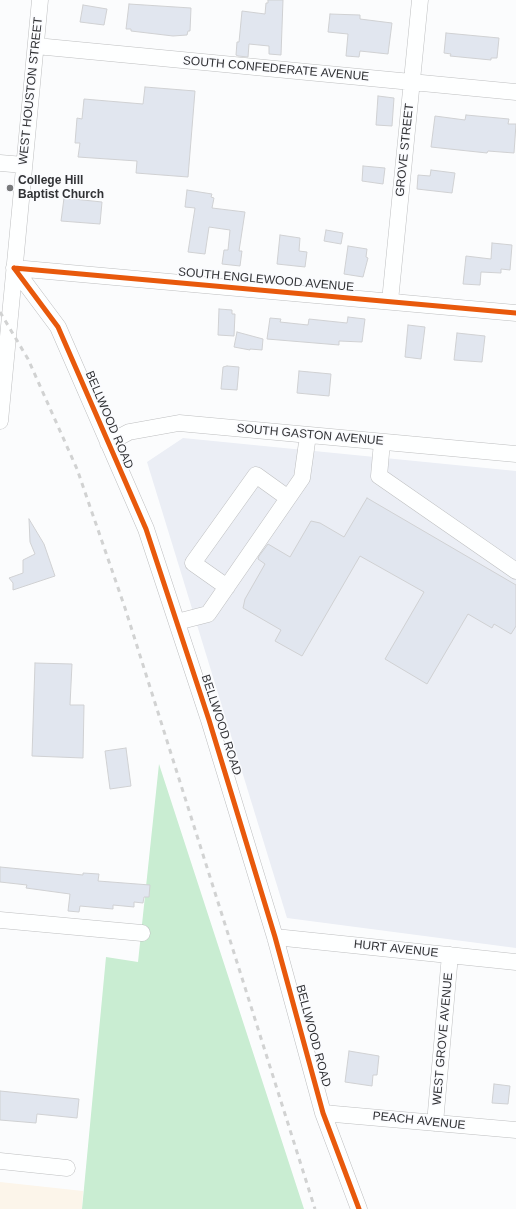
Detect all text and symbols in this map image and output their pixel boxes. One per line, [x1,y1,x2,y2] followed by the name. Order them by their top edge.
[16,16,46,166] street label: WEST HOUSTON STREET
[182,54,370,84] street label: SOUTH CONFEDERATE AVENUE
[393,102,417,198] street label: GROVE STREET
[18,174,104,202] place label: College Hill Baptist Church
[5,183,15,193] marker: College Hill Baptist Church
[177,265,355,295] street label: SOUTH ENGLEWOOD AVENUE
[82,369,136,471] street label: BELLWOOD ROAD
[236,421,384,449] street label: SOUTH GASTON AVENUE
[198,673,244,777] street label: BELLWOOD ROAD
[353,937,439,961] street label: HURT AVENUE
[430,972,456,1106] street label: WEST GROVE AVENUE
[292,983,334,1089] street label: BELLWOOD ROAD
[372,1109,466,1133] street label: PEACH AVENUE

